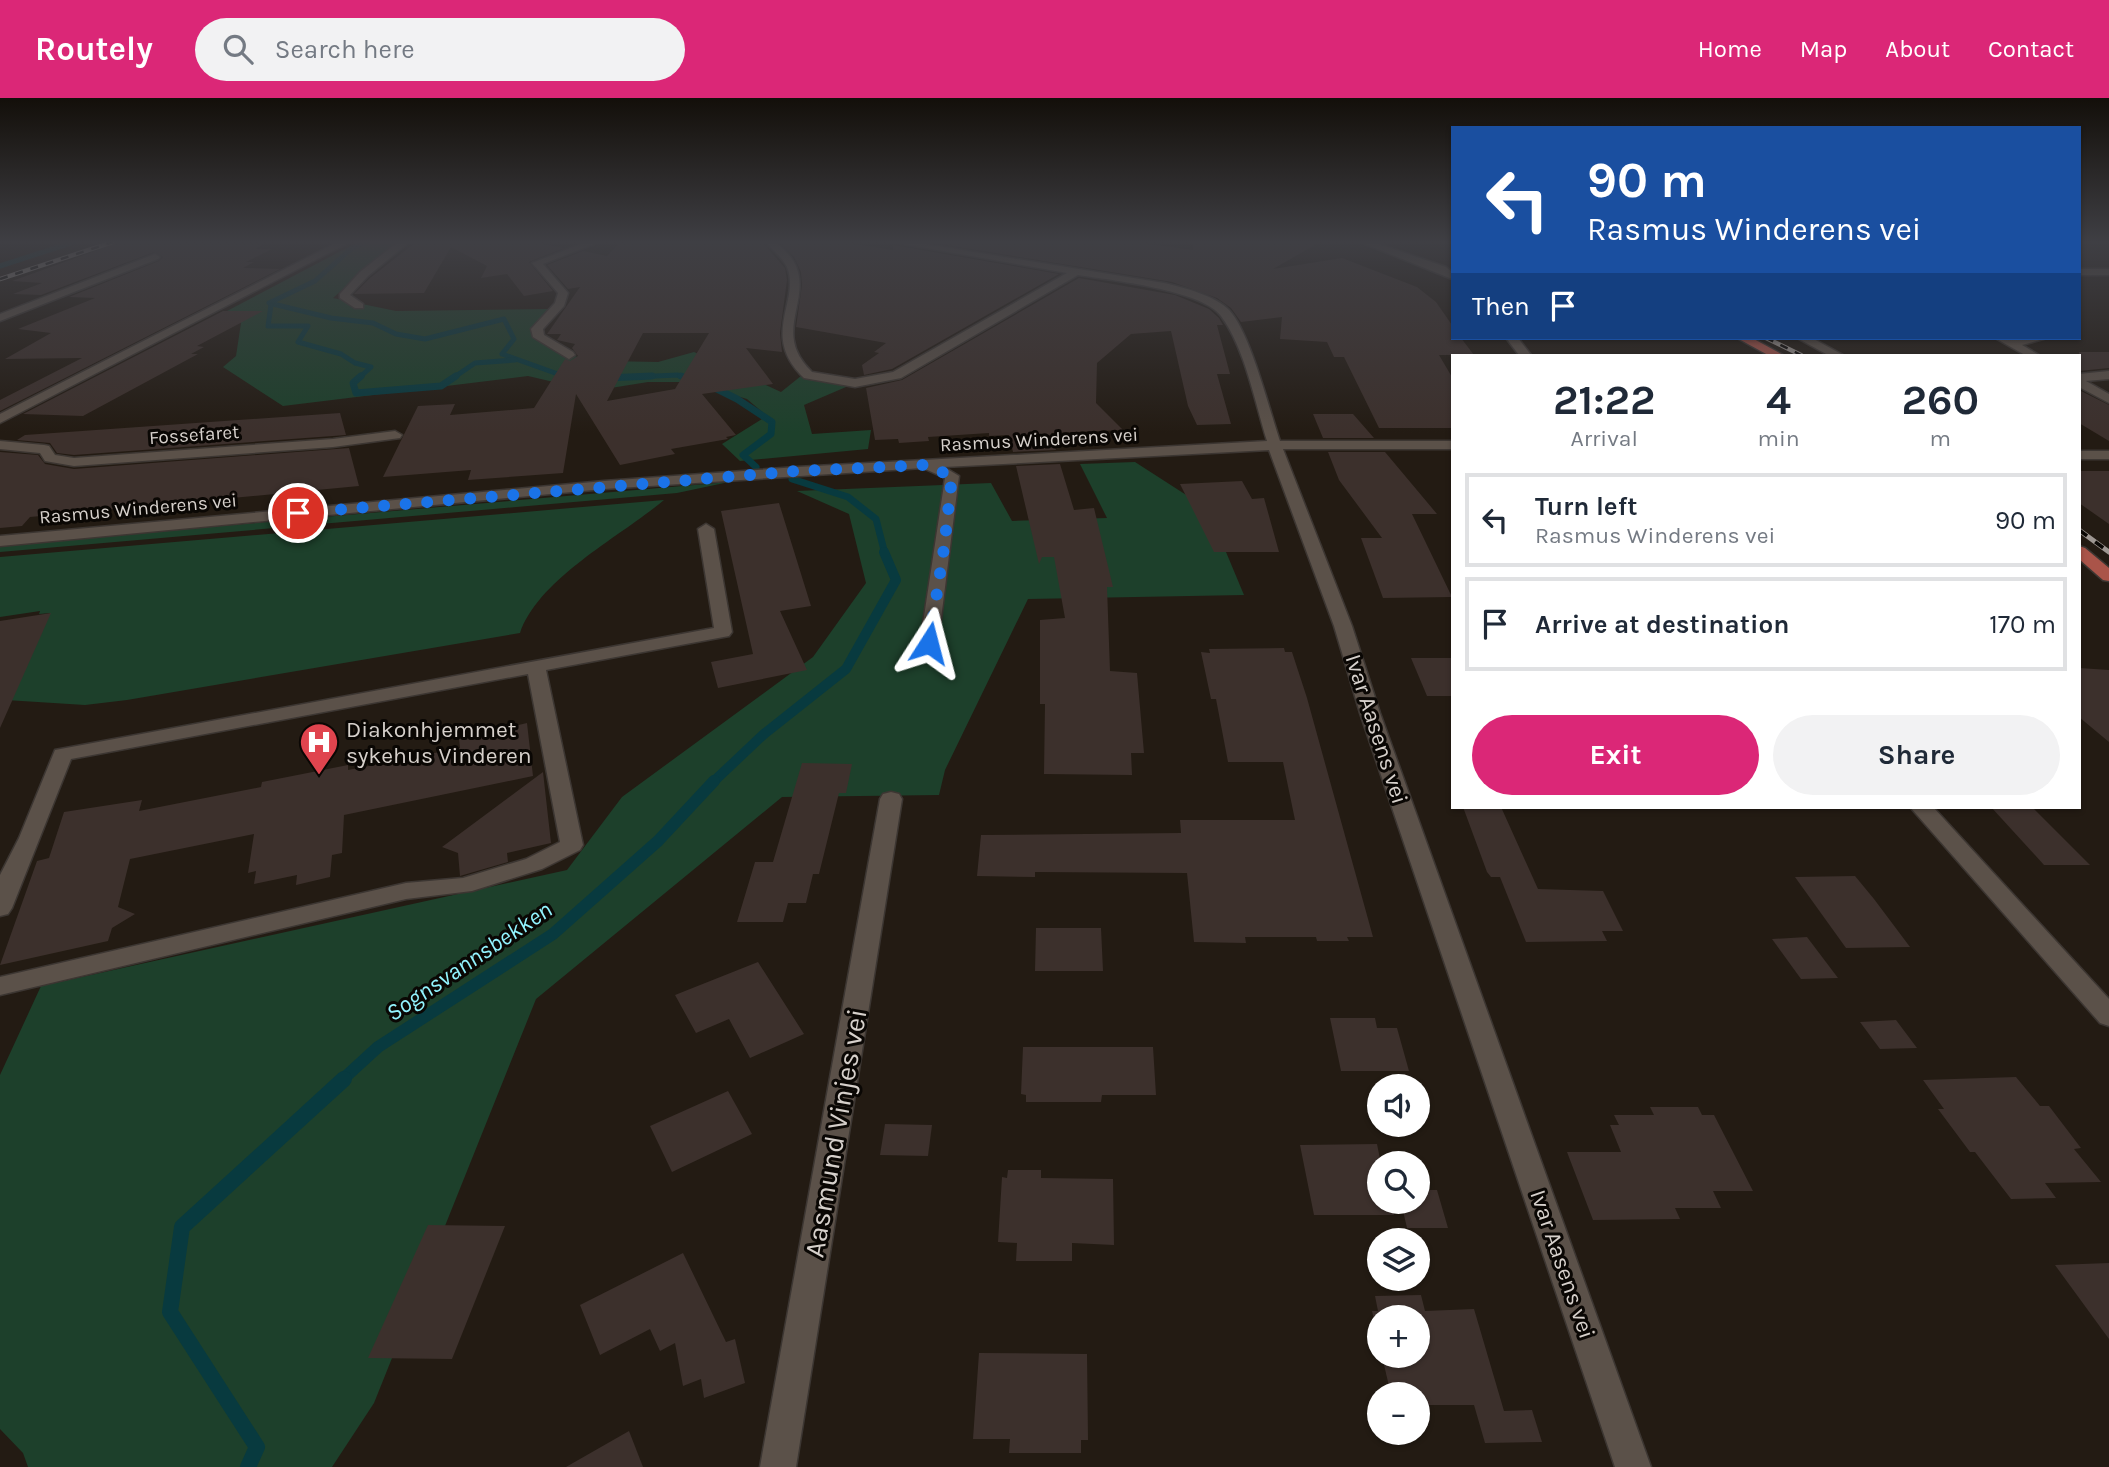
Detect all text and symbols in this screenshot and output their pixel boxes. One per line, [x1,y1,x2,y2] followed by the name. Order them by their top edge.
[195,18,685,81] search box
[35,30,153,68] text: Routely
[219,30,257,68] icon: search
[275,34,415,65] text: Search here
[1698,35,1762,63] text: Home
[1800,35,1847,63] text: Map
[1885,35,1950,63] text: About
[1988,35,2074,63] text: Contact
[1587,152,1707,209] text: 90 m
[1472,154,1563,245] icon: left
[1587,211,1921,248] text: Rasmus Winderens vei
[1544,287,1582,325] icon: arrive
[1472,291,1530,322] text: Then
[1553,375,1655,425] text: 21:22
[1766,375,1791,425] text: 4
[1902,375,1979,425] text: 260
[148,421,240,449] street label: Fossefaret
[939,424,1139,456] street label: Rasmus Winderens vei
[1571,425,1638,452] text: Arrival
[1757,425,1800,452] text: min
[1930,425,1951,452] text: m
[268,483,328,543] pin
[38,489,238,529] street label: Rasmus Winderens vei
[1535,491,1637,522] text: Turn left
[279,494,317,532] icon: arrive
[1476,501,1514,539] icon: left
[1995,505,2056,536] text: 90 m
[1535,522,1775,549] text: Rasmus Winderens vei
[1476,605,1514,643] icon: arrive
[892,606,966,680] position arrow
[1535,609,1789,640] text: Arrive at destination
[1989,609,2056,640] text: 170 m
[1340,651,1413,807] street label: Ivar Aasens vei
[1472,715,1759,795] button: Exit
[1773,715,2060,795] button: Share
[346,716,532,769] place label: Diakonhjemmet sykehus Vinderen
[298,721,340,776] hospital icon: Diakonhjemmet sykehus Vinderen
[381,895,557,1027] water label: Sognsvannsbekken
[797,1006,874,1260] street label: Aasmund Vinjes vei
[1367,1074,1430,1445] map controls
[1367,1074,1430,1137] button: sound
[1367,1151,1430,1214] button: search
[1524,1186,1601,1342] street label: Ivar Aasens vei
[1367,1228,1430,1291] button: layers
[1367,1305,1430,1368] button: +
[1367,1382,1430,1445] button: −

